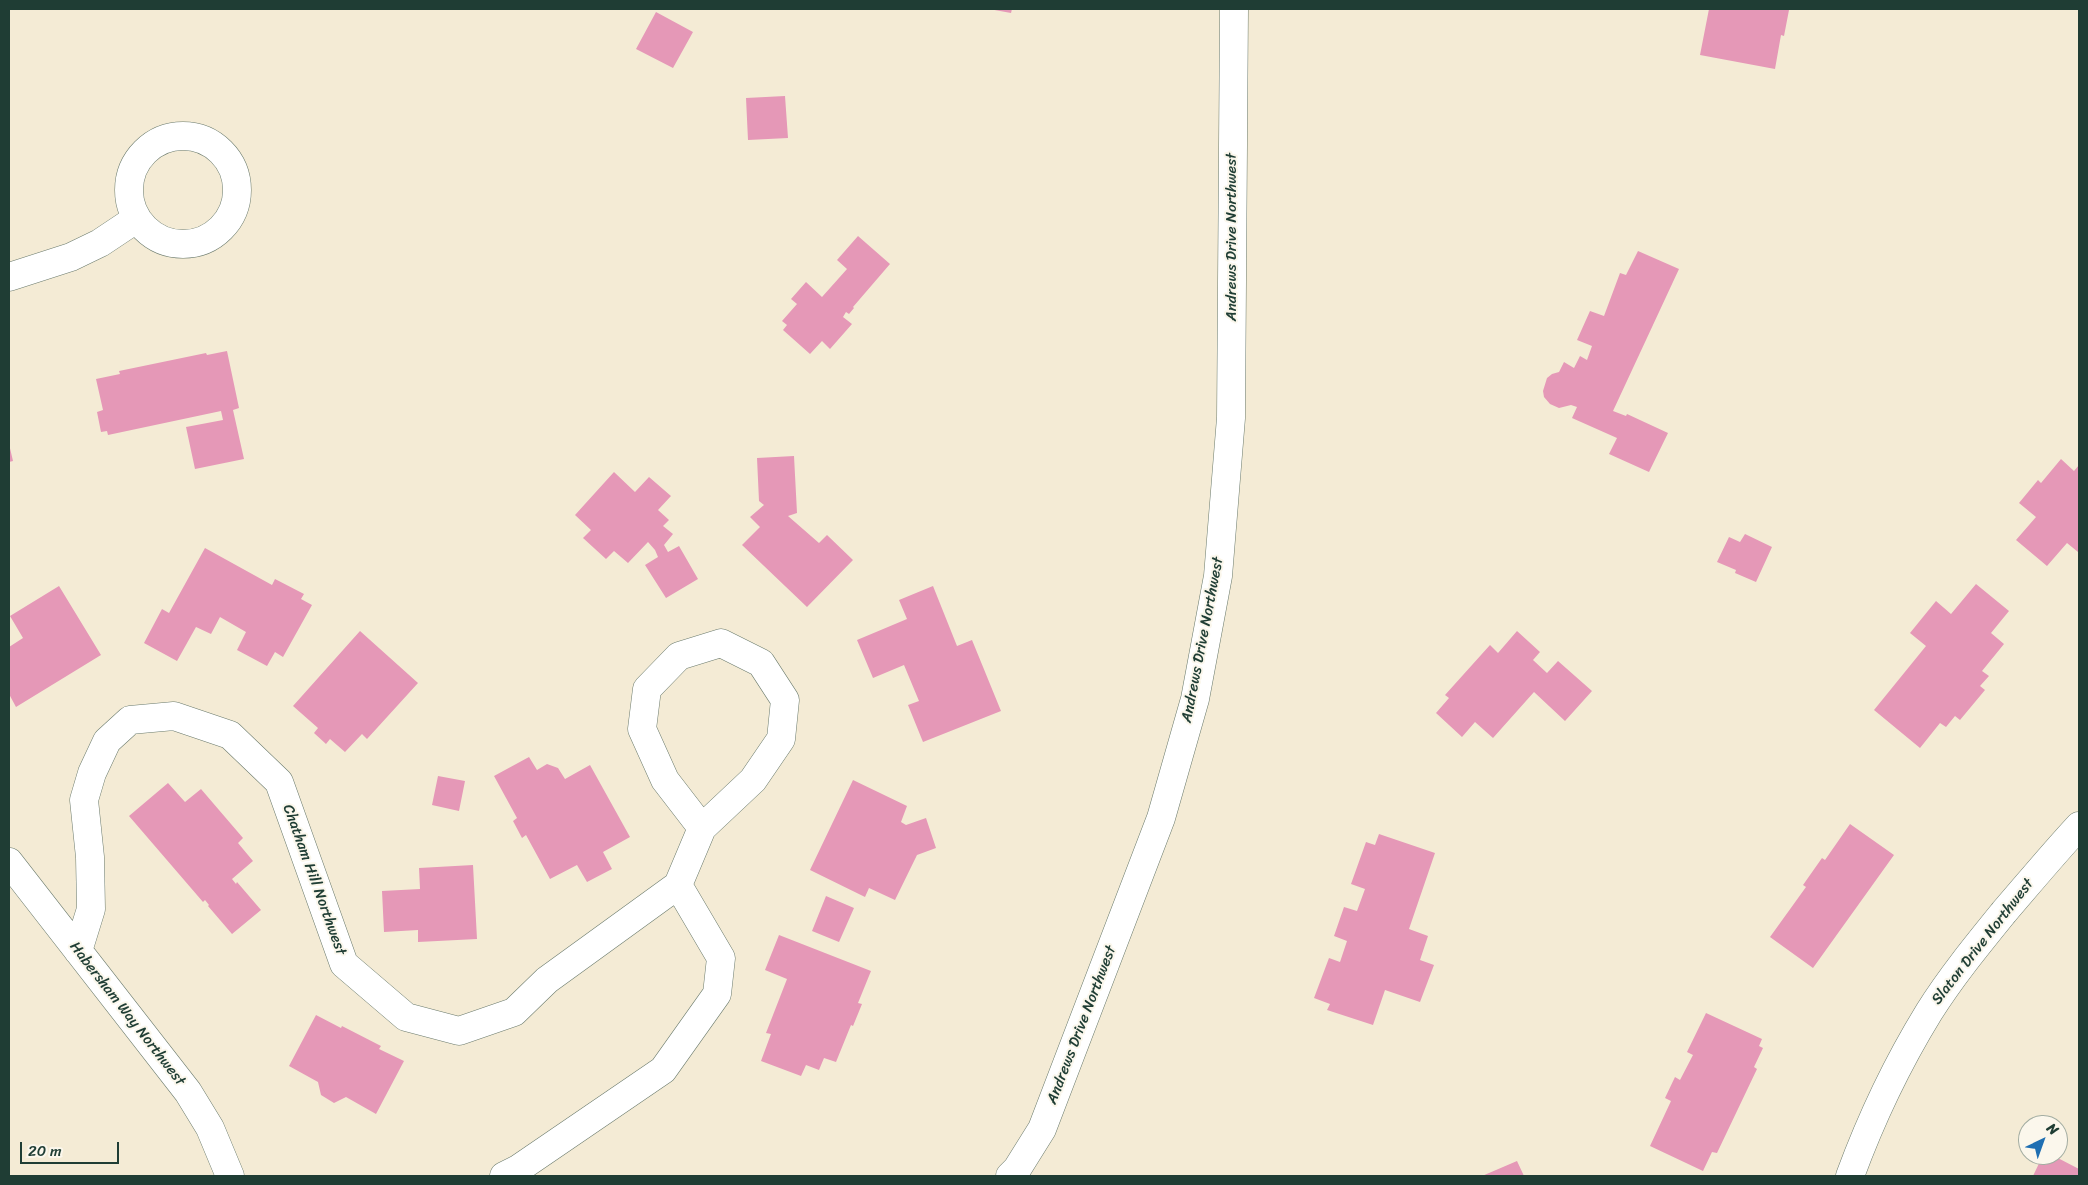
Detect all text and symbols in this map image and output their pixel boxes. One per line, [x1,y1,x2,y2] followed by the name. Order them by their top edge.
[1223,153,1241,321] street label: Andrews Drive Northwest
[1178,556,1228,724] street label: Andrews Drive Northwest
[278,802,350,958] street label: Chatham Hill Northwest
[1928,875,2038,1009] street label: Slaton Drive Northwest
[65,938,189,1090] street label: Habersham Way Northwest
[1043,943,1121,1107] street label: Andrews Drive Northwest
[2018,1115,2068,1165] north arrow
[2041,1117,2065,1142] text: N
[22,1132,121,1164] scale bar
[28,1138,62,1164] text: 20 m

